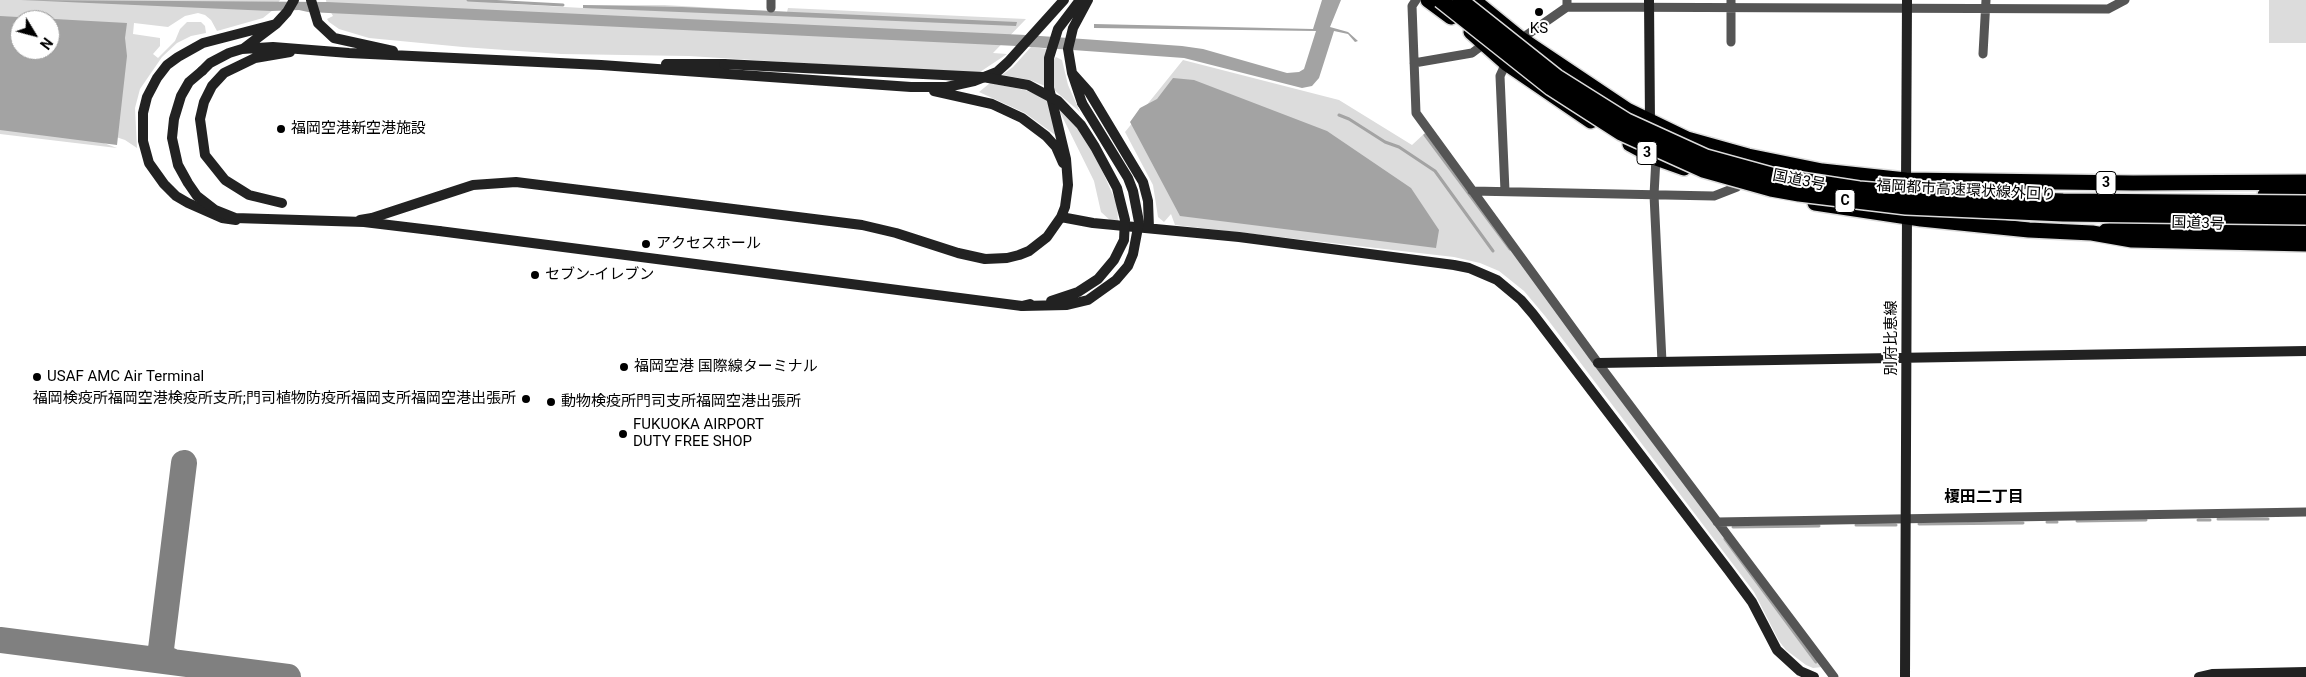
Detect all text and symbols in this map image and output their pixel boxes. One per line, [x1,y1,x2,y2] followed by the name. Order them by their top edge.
[1533,6,1545,18] marker: KS
[10,10,60,60] north arrow
[1530,20,1548,38] place label: KS
[37,35,56,52] text: N
[291,120,426,138] place label: 福岡空港新空港施設
[275,123,287,135] marker: 福岡空港新空港施設
[1637,142,1657,164] road number: 3
[1771,167,1827,195] street label: 国道3号
[2096,172,2116,194] road number: 3
[1876,177,2056,205] street label: 福岡都市高速環状線外回り
[1835,190,1855,212] road number: C
[2171,214,2225,234] street label: 国道3号
[656,235,761,253] place label: アクセスホール
[640,238,652,250] marker: アクセスホール
[545,266,654,284] place label: セブン-イレブン
[529,269,541,281] marker: セブン-イレブン
[1883,301,1901,375] street label: 別府比恵線
[634,358,818,376] place label: 福岡空港 国際線ターミナル
[618,361,630,373] marker: 福岡空港 国際線ターミナル
[47,368,204,386] place label: USAF AMC Air Terminal
[31,371,43,383] marker: USAF AMC Air Terminal
[33,390,516,408] place label: 福岡検疫所福岡空港検疫所支所;門司植物防疫所福岡支所福岡空港出張所
[520,393,532,405] marker: 福岡検疫所福岡空港検疫所支所;門司植物防疫所福岡支所福岡空港出張所
[561,393,801,411] place label: 動物検疫所門司支所福岡空港出張所
[545,396,557,408] marker: 動物検疫所門司支所福岡空港出張所
[633,416,764,451] place label: FUKUOKA AIRPORT DUTY FREE SHOP
[617,428,629,440] marker: FUKUOKA AIRPORT DUTY FREE SHOP
[1944,488,2024,508] district label: 榎田二丁目

